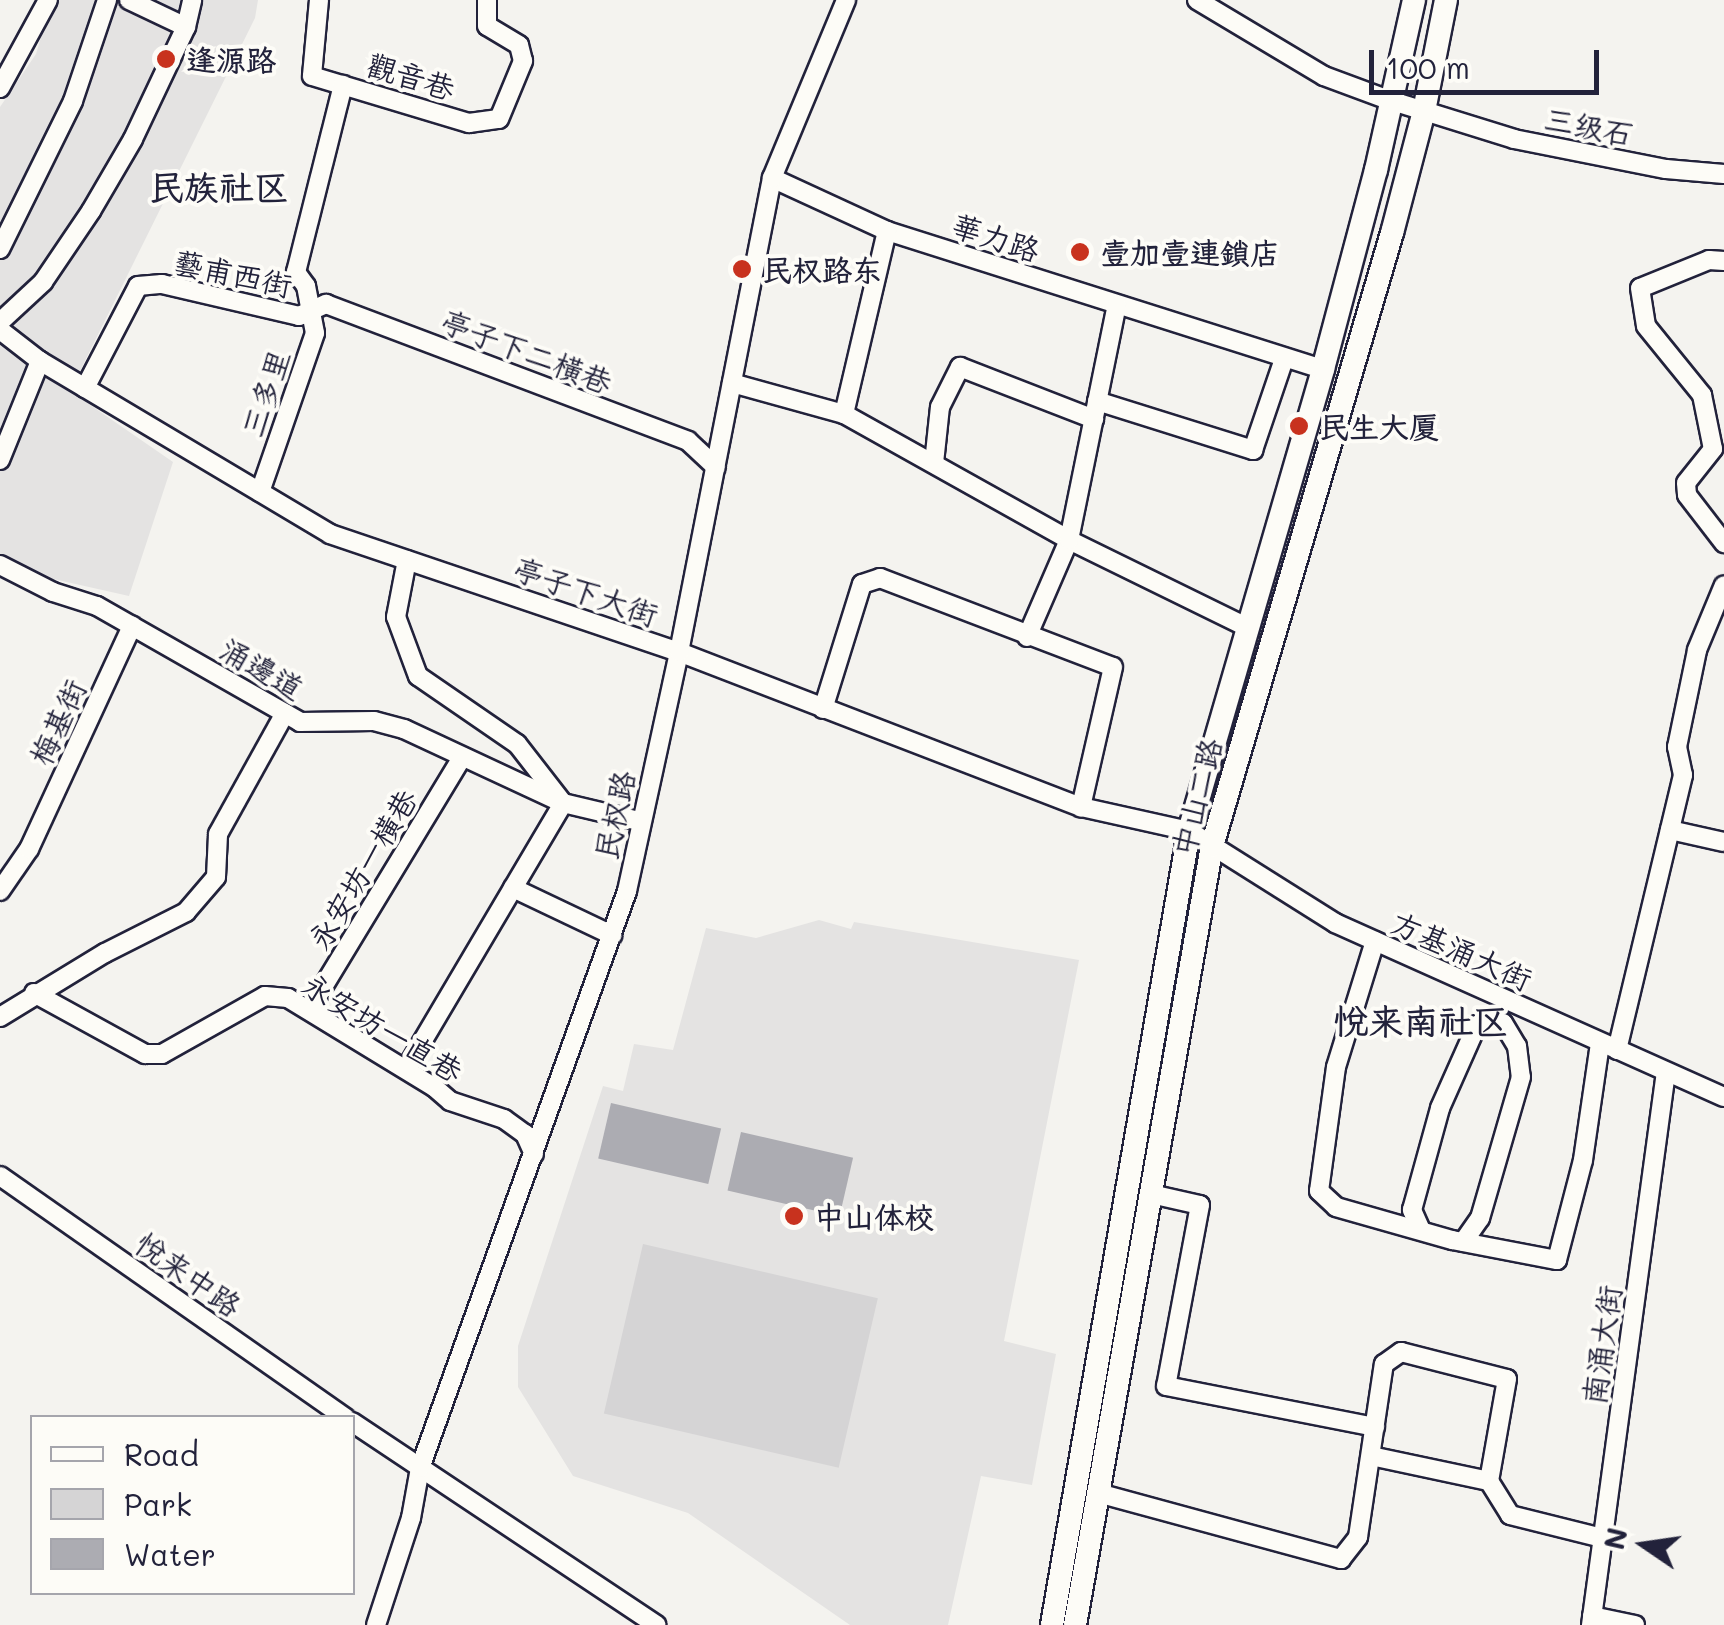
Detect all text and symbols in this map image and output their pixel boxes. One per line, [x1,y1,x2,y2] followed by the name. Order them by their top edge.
[1374,30,1604,92] scale bar
[186,41,276,77] place label: 逢源路
[363,46,459,106] street label: 觀音巷
[1386,47,1470,87] text: 100 m
[155,48,177,70] marker: 逢源路
[1541,100,1637,152] street label: 三级石
[149,165,289,207] district label: 民族社区
[948,206,1044,268] street label: 華力路
[1100,234,1280,270] place label: 壹加壹連鎖店
[1069,241,1091,263] marker: 壹加壹連鎖店
[171,243,295,303] street label: 藝甫西街
[762,251,882,287] place label: 民权路东
[731,258,753,280] marker: 民权路东
[437,302,617,400] street label: 亭子下二橫巷
[233,345,297,441] street label: 三多里
[1319,408,1439,444] place label: 民生大厦
[1288,415,1310,437] marker: 民生大厦
[509,550,663,632] street label: 亭子下大街
[214,630,310,706] street label: 涌邊道
[22,674,92,770] street label: 梅基街
[1164,734,1228,860] street label: 中山二路
[587,767,641,863] street label: 民权路
[300,783,424,955] street label: 永安坊一橫巷
[1386,903,1538,997] street label: 方基涌大街
[297,965,469,1089] street label: 永安坊一直巷
[1334,999,1508,1041] district label: 悦来南社区
[814,1198,934,1234] place label: 中山体校
[783,1205,805,1227] marker: 中山体校
[130,1225,248,1323] street label: 悦来中路
[1575,1283,1627,1407] street label: 南涌大街
[30,1415,355,1595] legend
[124,1434,199,1474] text: Road
[124,1484,192,1524] text: Park
[1594,1495,1694,1595] north arrow
[1595,1524,1635,1553] text: N
[124,1534,216,1574] text: Water

